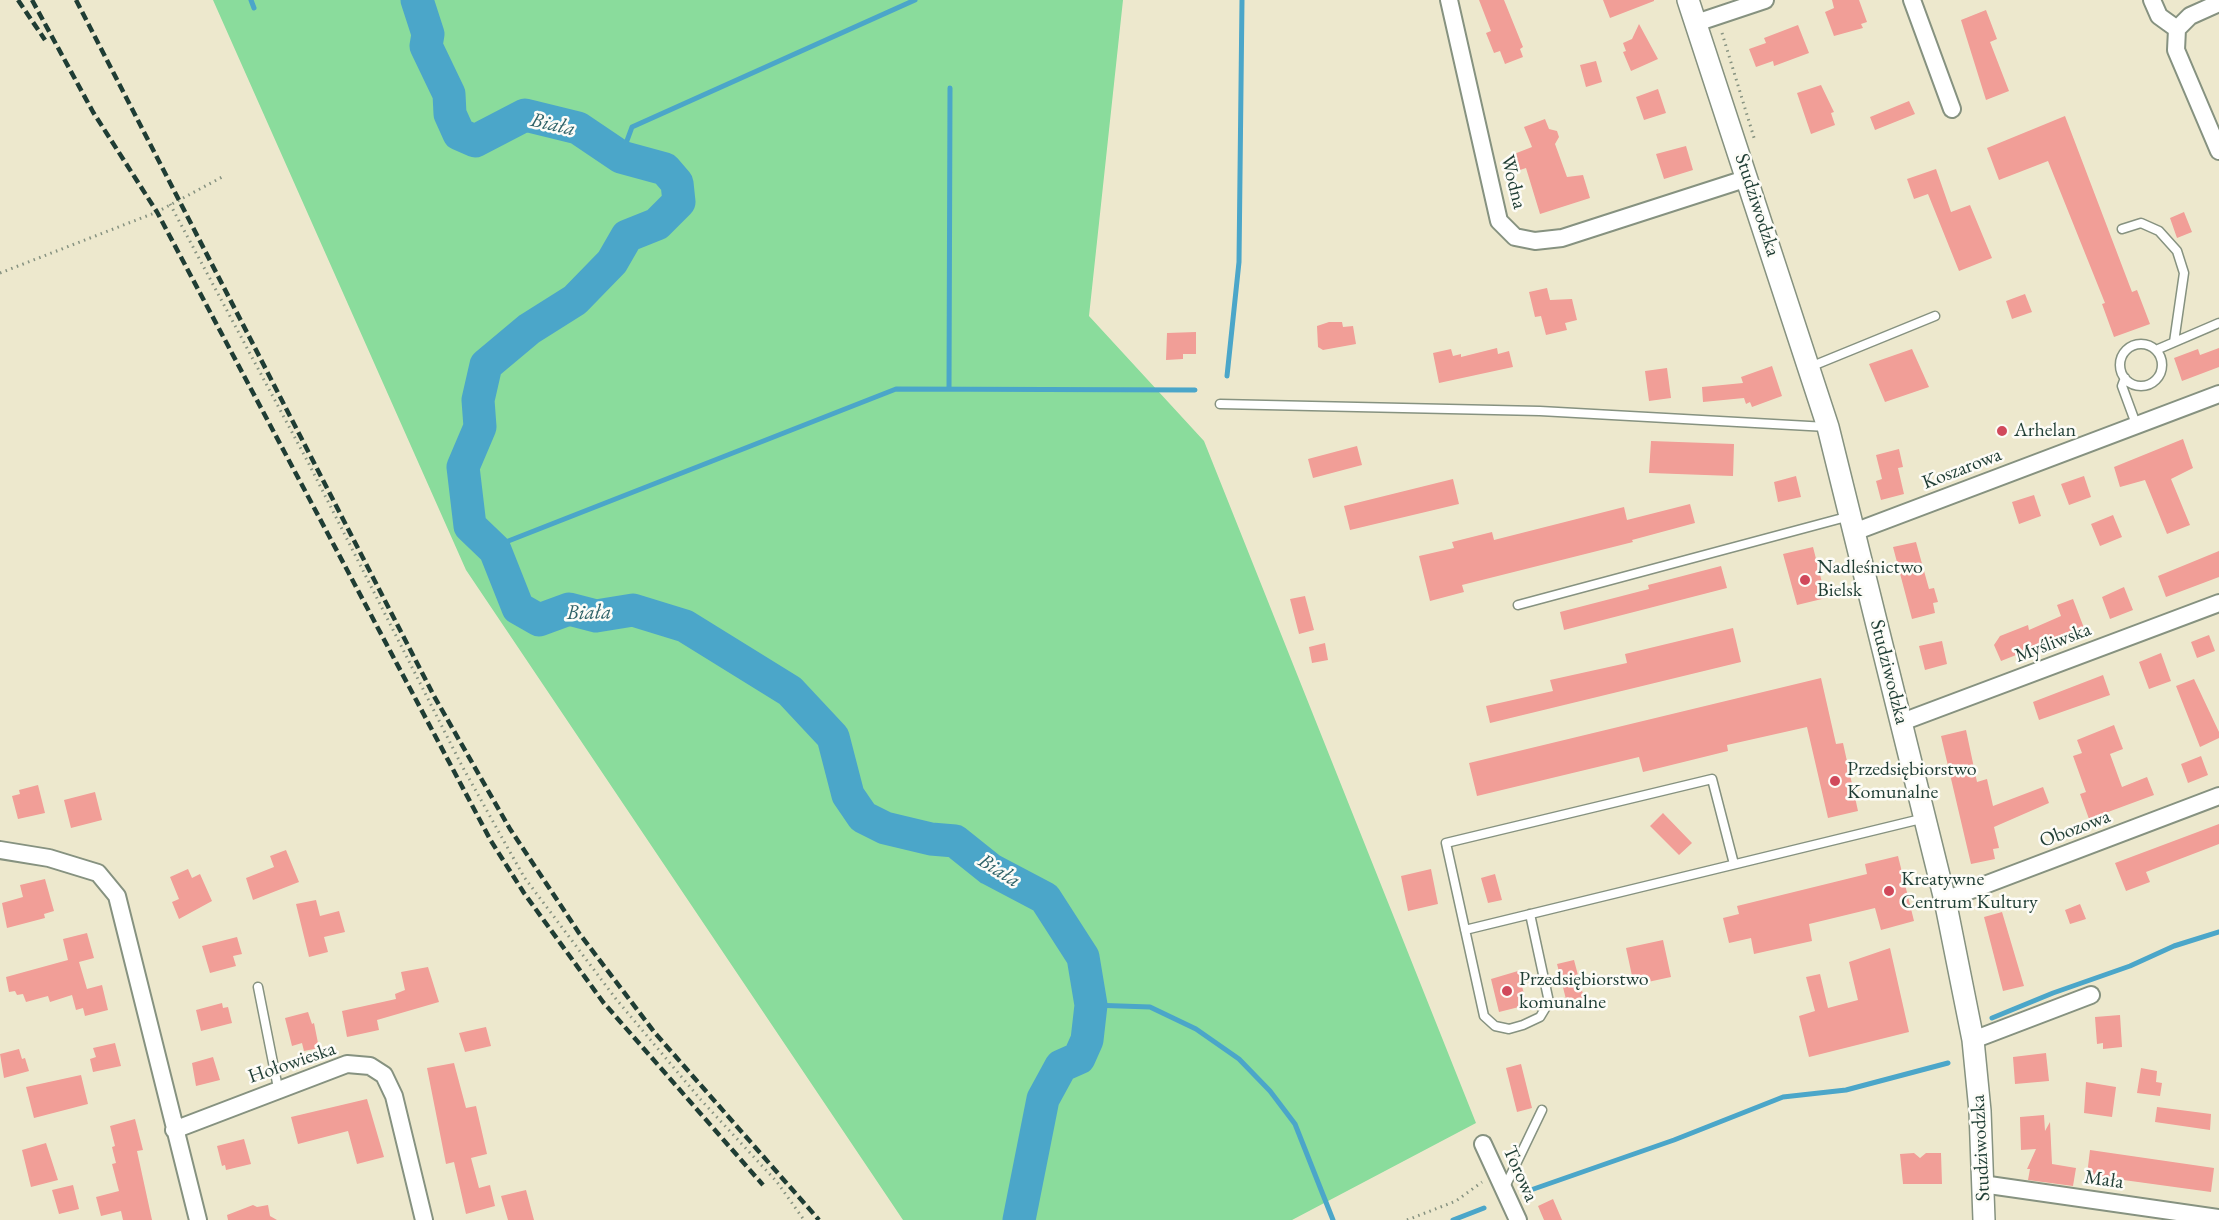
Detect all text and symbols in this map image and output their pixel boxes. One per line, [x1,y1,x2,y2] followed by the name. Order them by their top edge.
[528,108,578,142] water label: Biała
[1729,151,1785,259] street label: Studziwodzka
[1495,152,1531,212] street label: Wodna
[2014,419,2076,443] place label: Arhelan
[1995,424,2009,438] marker: Arhelan
[1919,443,2005,495] street label: Koszarowa
[1817,556,1923,603] place label: Nadleśnictwo Bielsk
[1798,573,1812,587] marker: Nadleśnictwo Bielsk
[566,600,612,626] water label: Biała
[1864,617,1914,727] street label: Studziwodzka
[2012,618,2094,668] street label: Myśliwska
[1847,758,1977,805] place label: Przedsiębiorstwo Komunalne
[1828,774,1842,788] marker: Przedsiębiorstwo Komunalne
[2036,805,2114,853] street label: Obozowa
[973,848,1025,894] water label: Biała
[1901,868,2038,915] place label: Kreatywne Centrum Kultury
[1882,884,1896,898] marker: Kreatywne Centrum Kultury
[1519,968,1649,1015] place label: Przedsiębiorstwo komunalne
[1500,984,1514,998] marker: Przedsiębiorstwo komunalne
[245,1037,339,1089] street label: Hołowieska
[1966,1094,1996,1202] street label: Studziwodzka
[1497,1142,1543,1206] street label: Torowa
[2083,1165,2125,1195] street label: Mała

